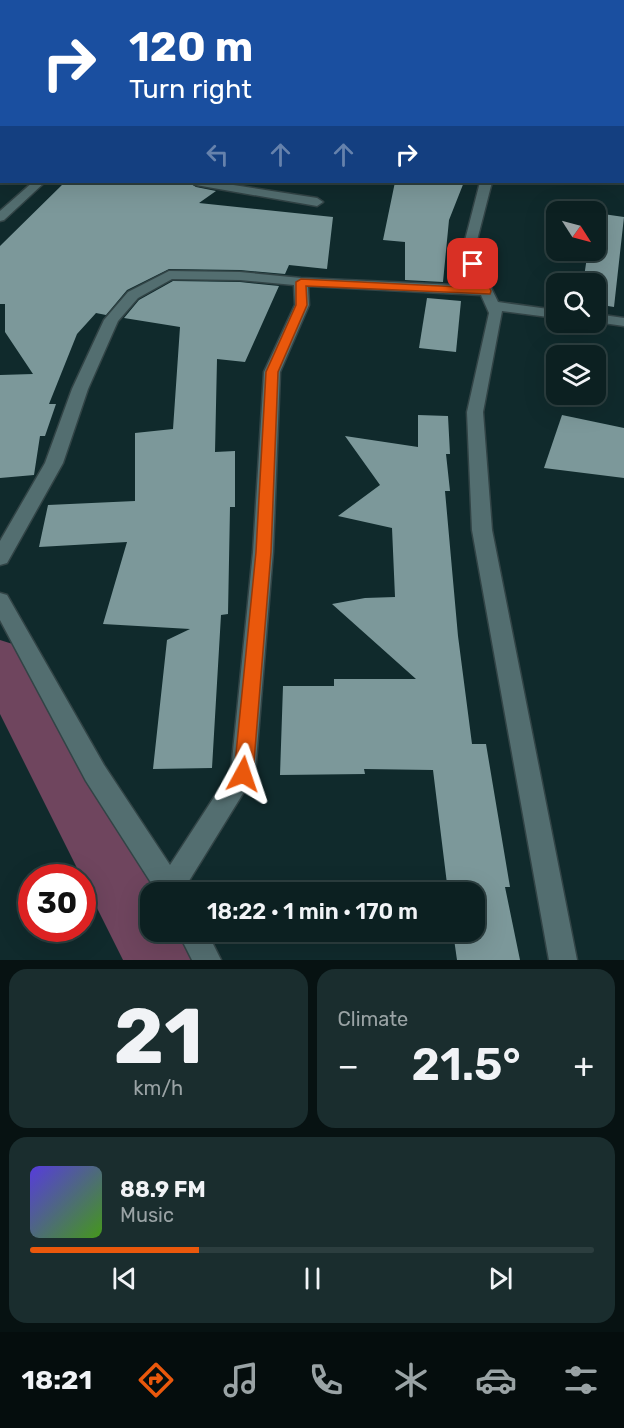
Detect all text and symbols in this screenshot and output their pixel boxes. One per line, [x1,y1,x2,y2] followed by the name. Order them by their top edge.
[129,22,253,72] text: 120 m
[30,24,108,102] icon: right
[129,73,252,105] text: Turn right
[201,138,234,171] icon: left
[264,138,297,171] icon: ahead
[327,138,360,171] icon: ahead
[390,138,423,171] icon: right
[546,201,606,261] north arrow
[546,201,606,405] map controls
[447,238,498,289] pin
[456,247,489,280] icon: arrive
[546,273,606,333] button: search
[546,345,606,405] button: layers
[211,742,275,806] position arrow
[18,864,96,942] speed limit sign: 30
[207,898,418,925] text: 18:22 · 1 min · 170 m
[114,990,203,1083] text: 21
[338,1007,408,1031] text: Climate
[412,1038,521,1091] text: 21.5°
[338,1046,359,1085] text: −
[573,1046,594,1085] text: +
[133,1076,183,1100] text: km/h
[120,1176,206,1203] text: 88.9 FM
[120,1203,174,1227] text: Music
[108,1262,141,1295] icon: previous
[296,1262,329,1295] icon: pause
[484,1262,517,1295] icon: next
[135,1359,177,1401] icon: directions
[220,1359,262,1401] icon: music
[305,1359,347,1401] icon: phone
[390,1359,432,1401] icon: climate
[475,1359,517,1401] icon: car
[560,1359,602,1401] icon: filters
[22,1364,92,1396] text: 18:21

